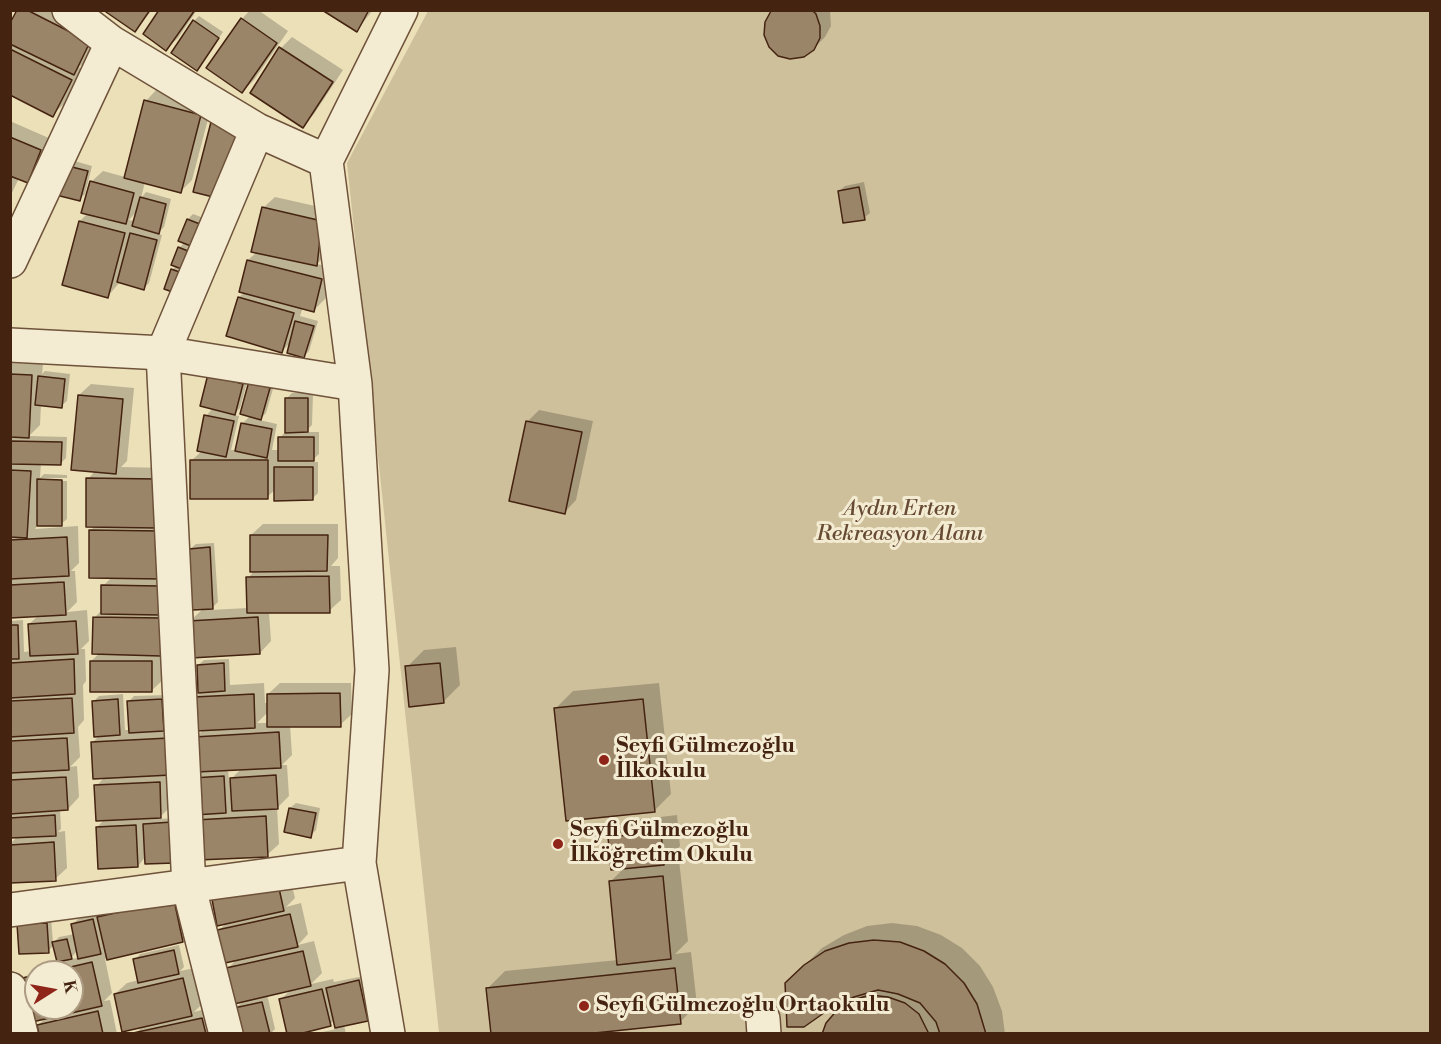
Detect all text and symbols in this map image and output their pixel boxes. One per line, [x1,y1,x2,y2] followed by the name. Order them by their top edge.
[816,497,984,548] park label: Aydın Erten Rekreasyon Alanı
[616,734,795,786] place label: Seyfi Gülmezoğlu İlkokulu
[597,753,611,767] marker: Seyfi Gülmezoğlu İlkokulu
[570,818,753,870] place label: Seyfi Gülmezoğlu İlköğretim Okulu
[551,837,565,851] marker: Seyfi Gülmezoğlu İlköğretim Okulu
[24,960,84,1020] north arrow
[59,979,81,995] text: K
[596,993,890,1019] place label: Seyfi Gülmezoğlu Ortaokulu
[577,999,591,1013] marker: Seyfi Gülmezoğlu Ortaokulu

